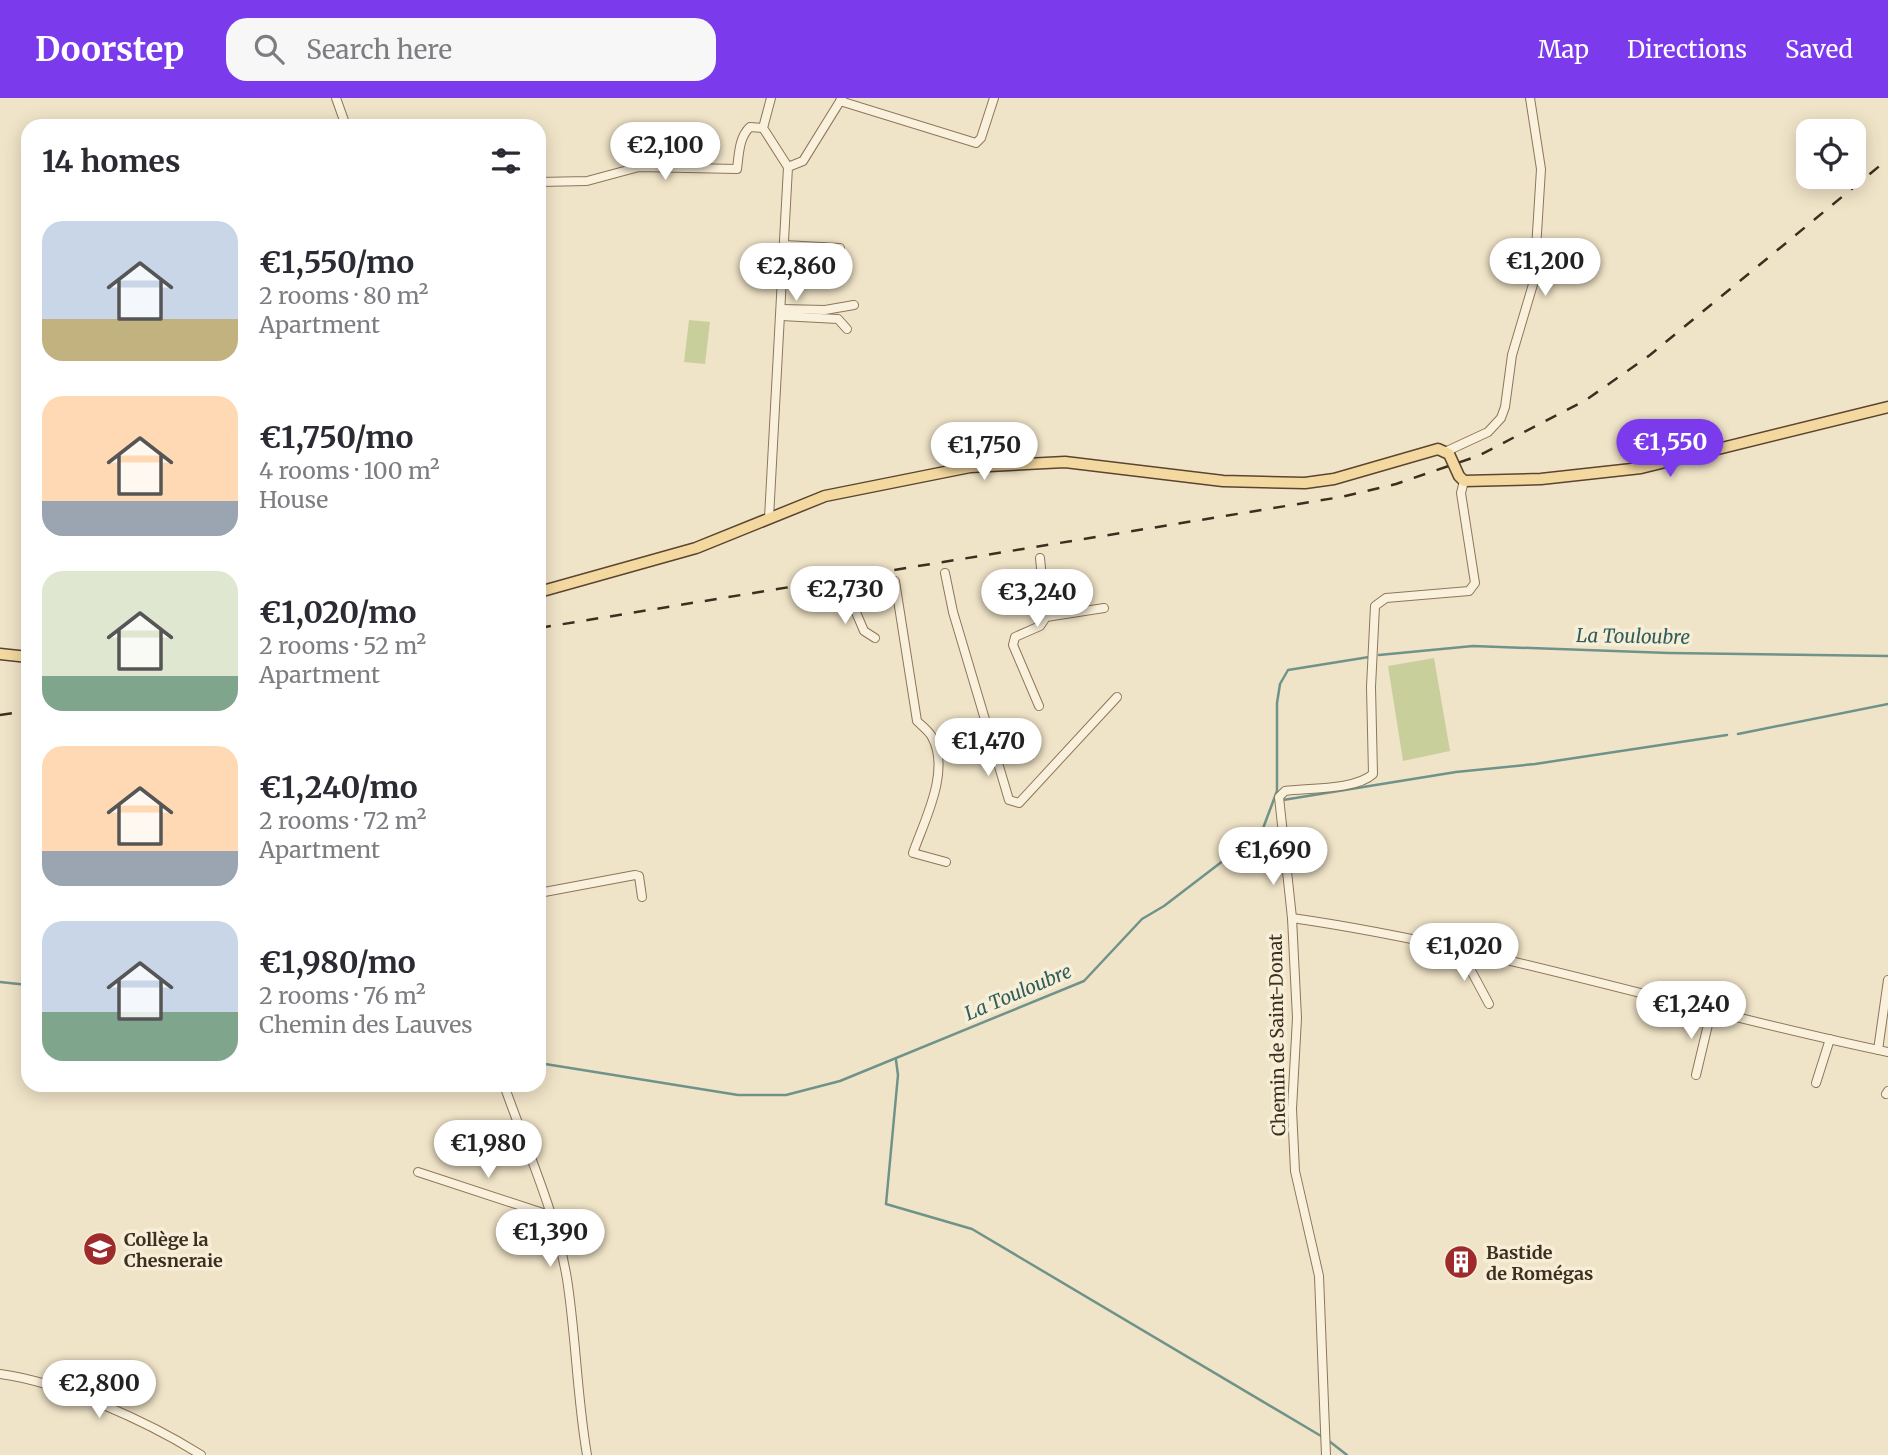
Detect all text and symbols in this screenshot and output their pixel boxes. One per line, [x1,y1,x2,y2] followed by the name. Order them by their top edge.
[226,18,716,81] search box
[35,29,184,70] text: Doorstep
[250,30,288,68] icon: search
[306,33,452,66] text: Search here
[1538,34,1589,65] text: Map
[1627,34,1747,65] text: Directions
[1785,34,1853,65] text: Saved
[1796,119,1866,189] map controls
[1796,119,1866,189] button: locate
[608,122,722,182] pin: €2,100
[626,130,704,159] text: €2,100
[42,142,180,180] text: 14 homes
[487,142,525,180] icon: filters
[1488,238,1602,298] pin: €1,200
[259,243,414,281] text: €1,550/mo
[739,244,853,303] pin: €2,860
[1506,246,1584,275] text: €1,200
[98,249,182,333] icon: home
[756,251,836,280] text: €2,860
[259,281,428,310] text: 2 rooms · 80 m²
[259,310,380,339] text: Apartment
[259,418,413,456] text: €1,750/mo
[1613,420,1727,479] pin: €1,550
[927,422,1041,482] pin: €1,750
[98,424,182,508] icon: home
[1632,427,1708,456] text: €1,550
[947,430,1021,459] text: €1,750
[259,456,440,485] text: 4 rooms · 100 m²
[259,485,328,514] text: House
[788,566,902,626] pin: €2,730
[980,570,1094,629] pin: €3,240
[806,574,884,603] text: €2,730
[997,577,1077,606] text: €3,240
[259,593,416,631] text: €1,020/mo
[98,599,182,683] icon: home
[1576,623,1690,649] water label: La Touloubre
[259,631,426,660] text: 2 rooms · 52 m²
[259,660,380,689] text: Apartment
[931,718,1045,778] pin: €1,470
[951,726,1025,755] text: €1,470
[259,768,418,806] text: €1,240/mo
[98,774,182,858] icon: home
[259,806,426,835] text: 2 rooms · 72 m²
[1216,828,1330,887] pin: €1,690
[259,835,380,864] text: Apartment
[1234,835,1312,864] text: €1,690
[1407,924,1521,983] pin: €1,020
[1426,931,1502,960] text: €1,020
[1264,934,1290,1136] street label: Chemin de Saint-Donat
[259,943,416,981] text: €1,980/mo
[98,949,182,1033] icon: home
[961,959,1075,1025] water label: La Touloubre
[259,981,426,1010] text: 2 rooms · 76 m²
[1634,982,1748,1041] pin: €1,240
[1652,989,1730,1018] text: €1,240
[259,1010,473,1039] text: Chemin des Lauves
[431,1121,545,1180] pin: €1,980
[450,1128,526,1157] text: €1,980
[493,1210,607,1269] pin: €1,390
[512,1217,588,1246] text: €1,390
[124,1228,223,1272] place label: Collège la Chesneraie
[81,1230,119,1268] school or university icon: Collège la Chesneraie
[1486,1241,1593,1285] place label: Bastide de Romégas
[1442,1243,1480,1281] building icon: Bastide de Romégas
[42,1360,156,1420] pin: €2,800
[58,1368,140,1397] text: €2,800

